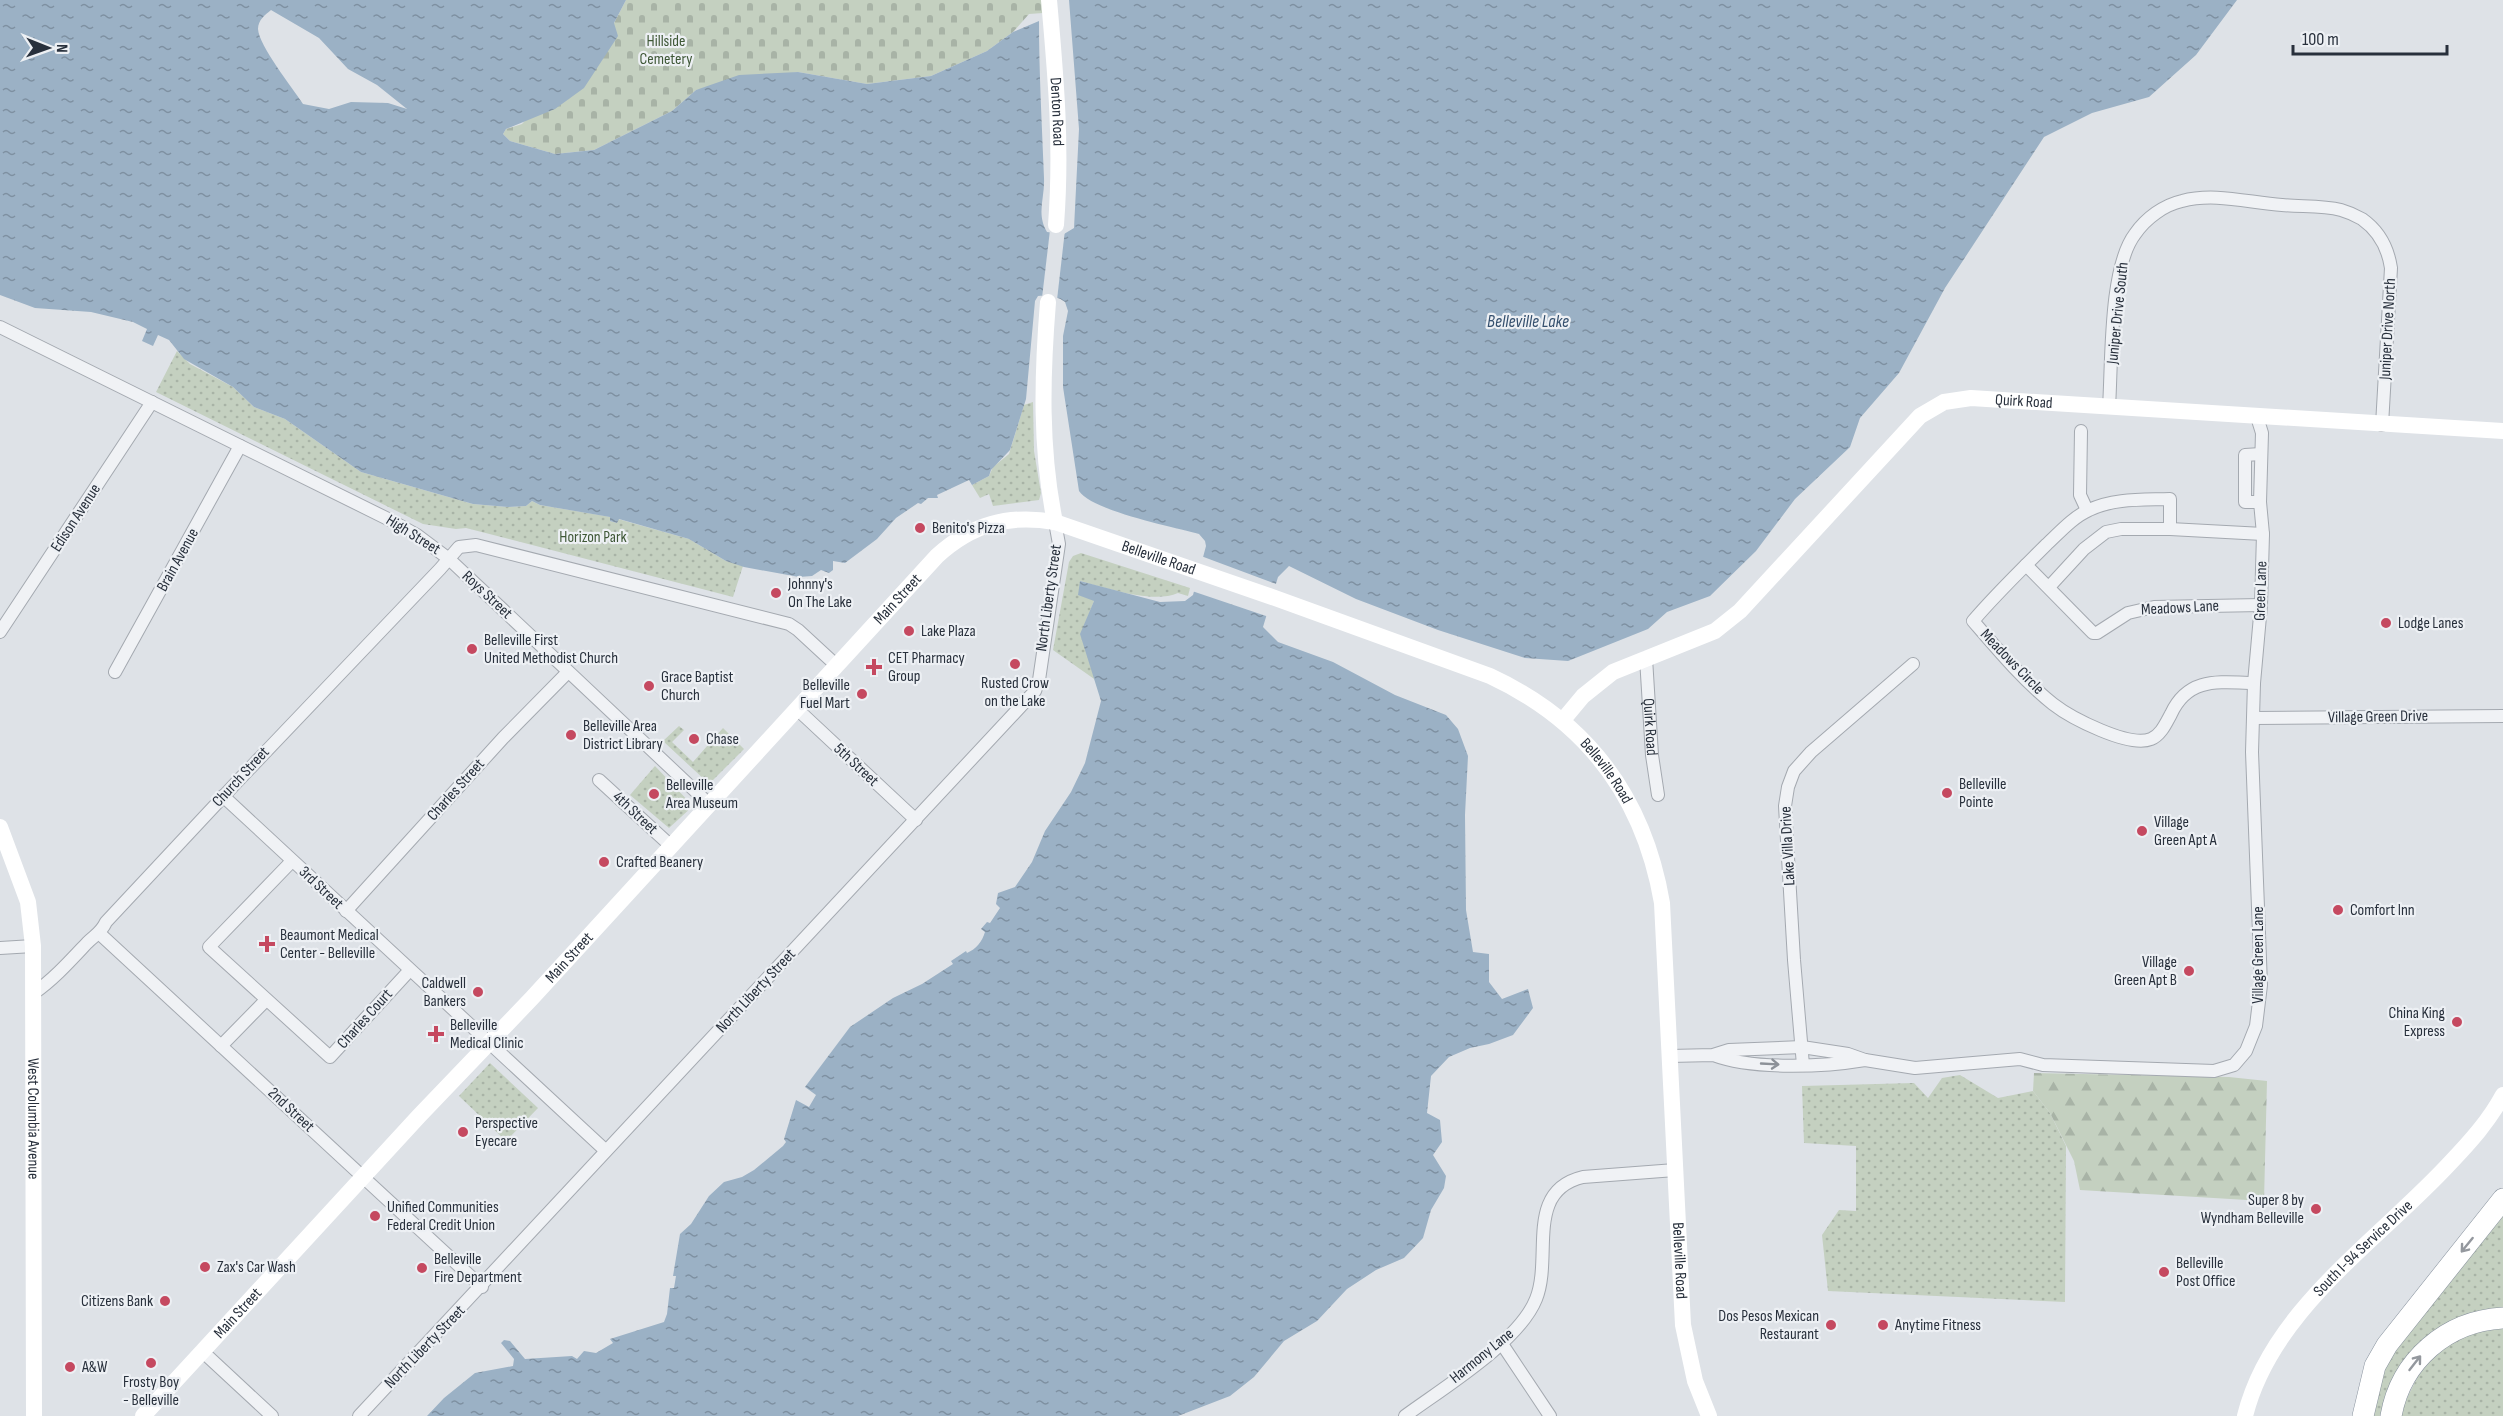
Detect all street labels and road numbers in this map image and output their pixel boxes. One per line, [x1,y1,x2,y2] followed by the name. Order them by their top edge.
[1046,77,1068,146] street label: Denton Road
[2103,261,2133,366] street label: Juniper Drive South
[2376,278,2400,381] street label: Juniper Drive North
[1995,390,2053,413] street label: Quirk Road
[47,481,105,555] street label: Edison Avenue
[382,511,444,559] street label: High Street
[153,525,203,595] street label: Brain Avenue
[1119,536,1198,579] street label: Belleville Road
[1032,543,1066,653] street label: North Liberty Street
[2250,561,2272,621] street label: Green Lane
[458,567,516,623] street label: Roys Street
[870,570,925,628] street label: Main Street
[2141,596,2219,620] street label: Meadows Lane
[1976,625,2048,699] street label: Meadows Circle
[1639,698,1662,756] street label: Quirk Road
[2328,707,2428,727] street label: Village Green Drive
[1576,734,1637,807] street label: Belleville Road
[830,739,882,791] street label: 5th Street
[208,743,274,811] street label: Church Street
[423,755,489,825] street label: Charles Street
[609,787,662,839] street label: 4th Street
[1776,806,1800,886] street label: Lake Villa Drive
[295,863,347,913] street label: 3rd Street
[2249,906,2268,1004] street label: Village Green Lane
[541,928,597,987] street label: Main Street
[712,945,800,1037] street label: North Liberty Street
[333,985,397,1053] street label: Charles Court
[24,1058,43,1179] street label: West Columbia Avenue
[264,1084,318,1136] street label: 2nd Street
[2309,1196,2416,1300] street label: South I-94 Service Drive
[1668,1222,1691,1299] street label: Belleville Road
[210,1284,266,1342] street label: Main Street
[381,1301,469,1392] street label: North Liberty Street
[1446,1324,1518,1388] street label: Harmony Lane

